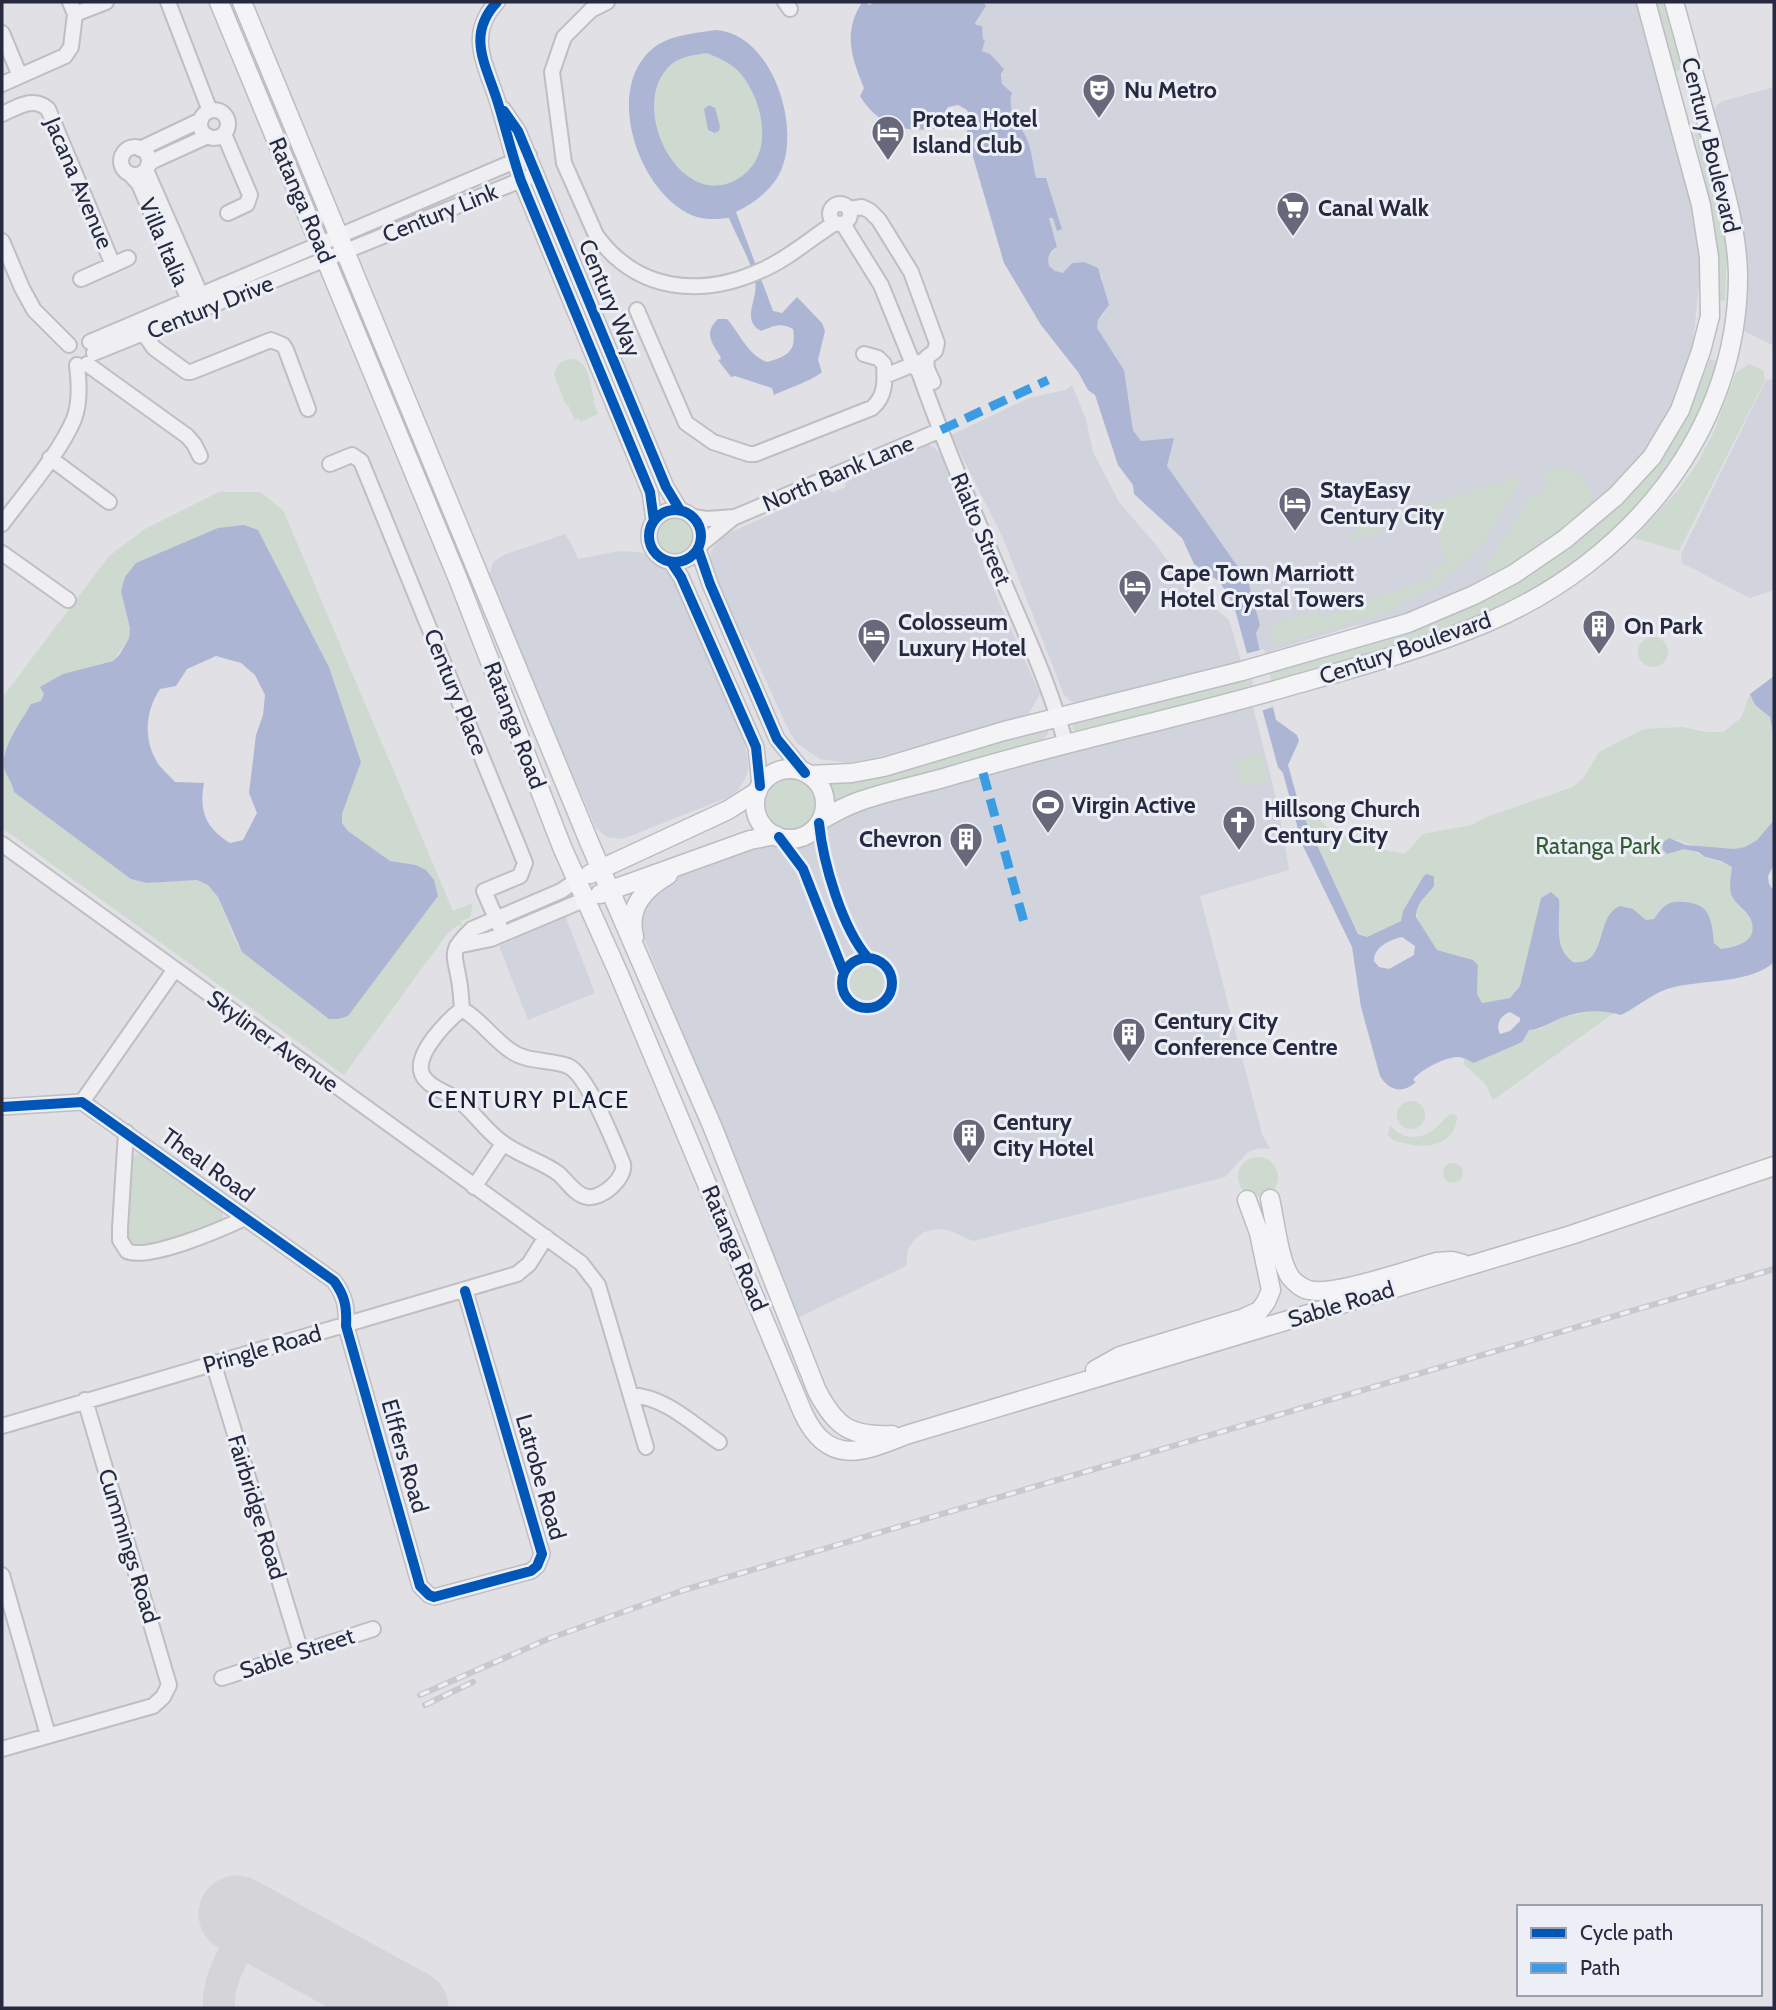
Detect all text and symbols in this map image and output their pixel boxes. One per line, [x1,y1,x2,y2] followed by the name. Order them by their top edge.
[1676,55,1746,235] street label: Century Boulevard
[1080,71,1118,120] theatre icon: Nu Metro
[1124,76,1217,104] place label: Nu Metro
[912,105,1038,159] place label: Protea Hotel Island Club
[38,112,119,253] street label: Jacana Avenue
[869,113,907,162] hotel icon: Protea Hotel Island Club
[263,133,341,267] street label: Ratanga Road
[378,177,502,249] street label: Century Link
[1274,189,1312,238] supermarket icon: Canal Walk
[133,194,195,290] street label: Villa Italia
[1318,194,1430,222] place label: Canal Walk
[573,235,647,361] street label: Century Way
[143,269,277,345] street label: Century Drive
[758,428,918,517] street label: North Bank Lane
[945,469,1017,590] street label: Rialto Street
[1320,476,1445,530] place label: StayEasy Century City
[1276,484,1314,533] hotel icon: StayEasy Century City
[1160,559,1365,613] place label: Cape Town Marriott Hotel Crystal Towers
[1116,567,1154,616] hotel icon: Cape Town Marriott Hotel Crystal Towers
[1316,606,1494,690] street label: Century Boulevard
[1580,607,1618,656] building icon: On Park
[898,608,1026,662] place label: Colosseum Luxury Hotel
[1624,612,1704,640] place label: On Park
[855,616,893,665] hotel icon: Colosseum Luxury Hotel
[418,625,494,759] street label: Century Place
[478,658,552,792] street label: Ratanga Road
[1029,786,1067,835] sports icon: Virgin Active
[1072,791,1196,819] place label: Virgin Active
[1264,795,1420,849] place label: Hillsong Church Century City
[1220,803,1258,852] church icon: Hillsong Church Century City
[947,820,985,869] building icon: Chevron
[859,825,942,853] place label: Chevron
[1535,832,1661,860] park label: Ratanga Park
[202,984,344,1098] street label: Skyliner Avenue
[1154,1007,1338,1061] place label: Century City Conference Centre
[1110,1015,1148,1064] building icon: Century City Conference Centre
[428,1085,630,1114] district label: CENTURY PLACE
[993,1108,1094,1162] place label: Century City Hotel
[950,1116,988,1165] building icon: Century City Hotel
[156,1122,260,1208] street label: Theal Road
[696,1181,774,1315] street label: Ratanga Road
[1285,1275,1397,1333] street label: Sable Road
[200,1319,324,1379] street label: Pringle Road
[375,1396,435,1516] street label: Elffers Road
[510,1411,572,1543] street label: Latrobe Road
[222,1431,292,1583] street label: Fairbridge Road
[92,1465,166,1627] street label: Cummings Road
[236,1621,358,1685] street label: Sable Street
[1517,1905,1762,1996] legend
[1580,1920,1673,1945] text: Cycle path
[1580,1955,1620,1980] text: Path

